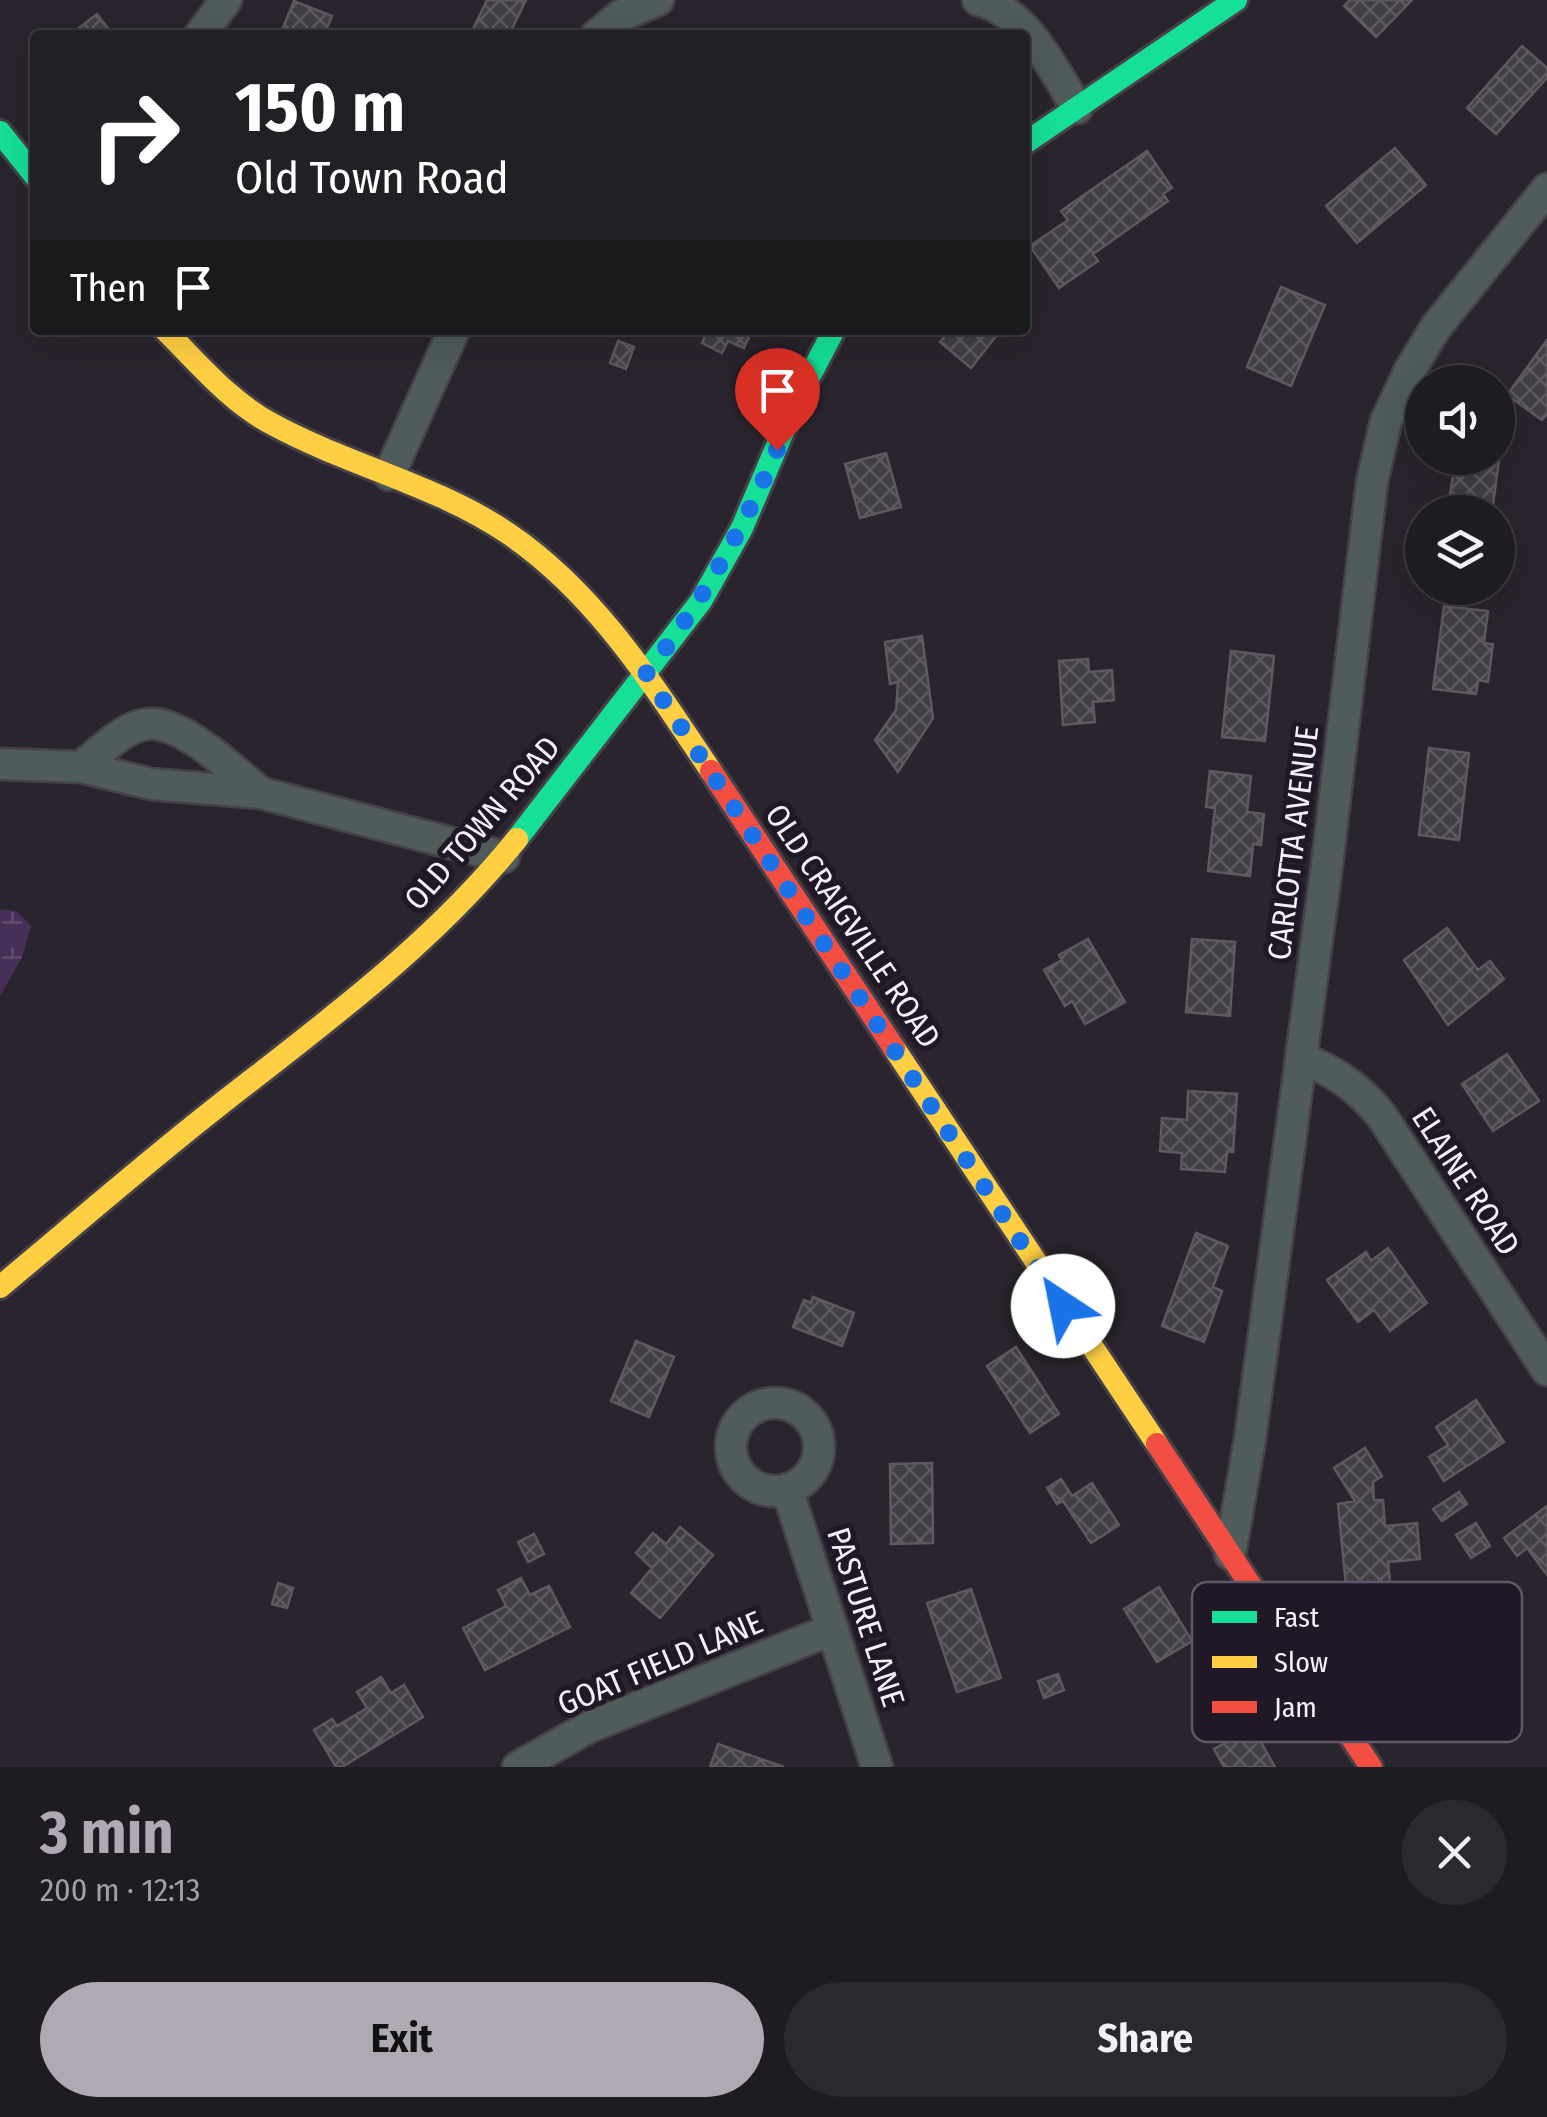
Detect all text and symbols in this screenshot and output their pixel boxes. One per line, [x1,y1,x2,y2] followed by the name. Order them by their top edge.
[235,66,405,150] text: 150 m
[70,70,200,200] icon: right
[235,151,509,205] text: Old Town Road
[166,260,221,315] icon: arrive
[70,265,146,311] text: Then
[735,348,820,451] pin
[750,363,805,418] icon: arrive
[1405,365,1515,605] map controls
[1405,365,1515,475] button: sound
[1405,495,1515,605] button: layers
[1260,724,1326,962] street label: CARLOTTA AVENUE
[396,728,568,918] street label: OLD TOWN ROAD
[757,797,949,1055] street label: OLD CRAIGVILLE ROAD
[1404,1100,1528,1262] street label: ELAINE ROAD
[1011,1254,1115,1358] position arrow
[819,1523,913,1711] street label: PASTURE LANE
[1192,1582,1522,1742] legend
[1274,1601,1320,1634] text: Fast
[552,1603,768,1723] street label: GOAT FIELD LANE
[1274,1646,1328,1679] text: Slow
[1274,1691,1317,1724] text: Jam
[40,1797,174,1869] text: 3 min
[1402,1800,1507,1905] button: close
[40,1871,200,1909] text: 200 m · 12:13
[40,1982,764,2097] button: Exit
[784,1982,1507,2097] button: Share

